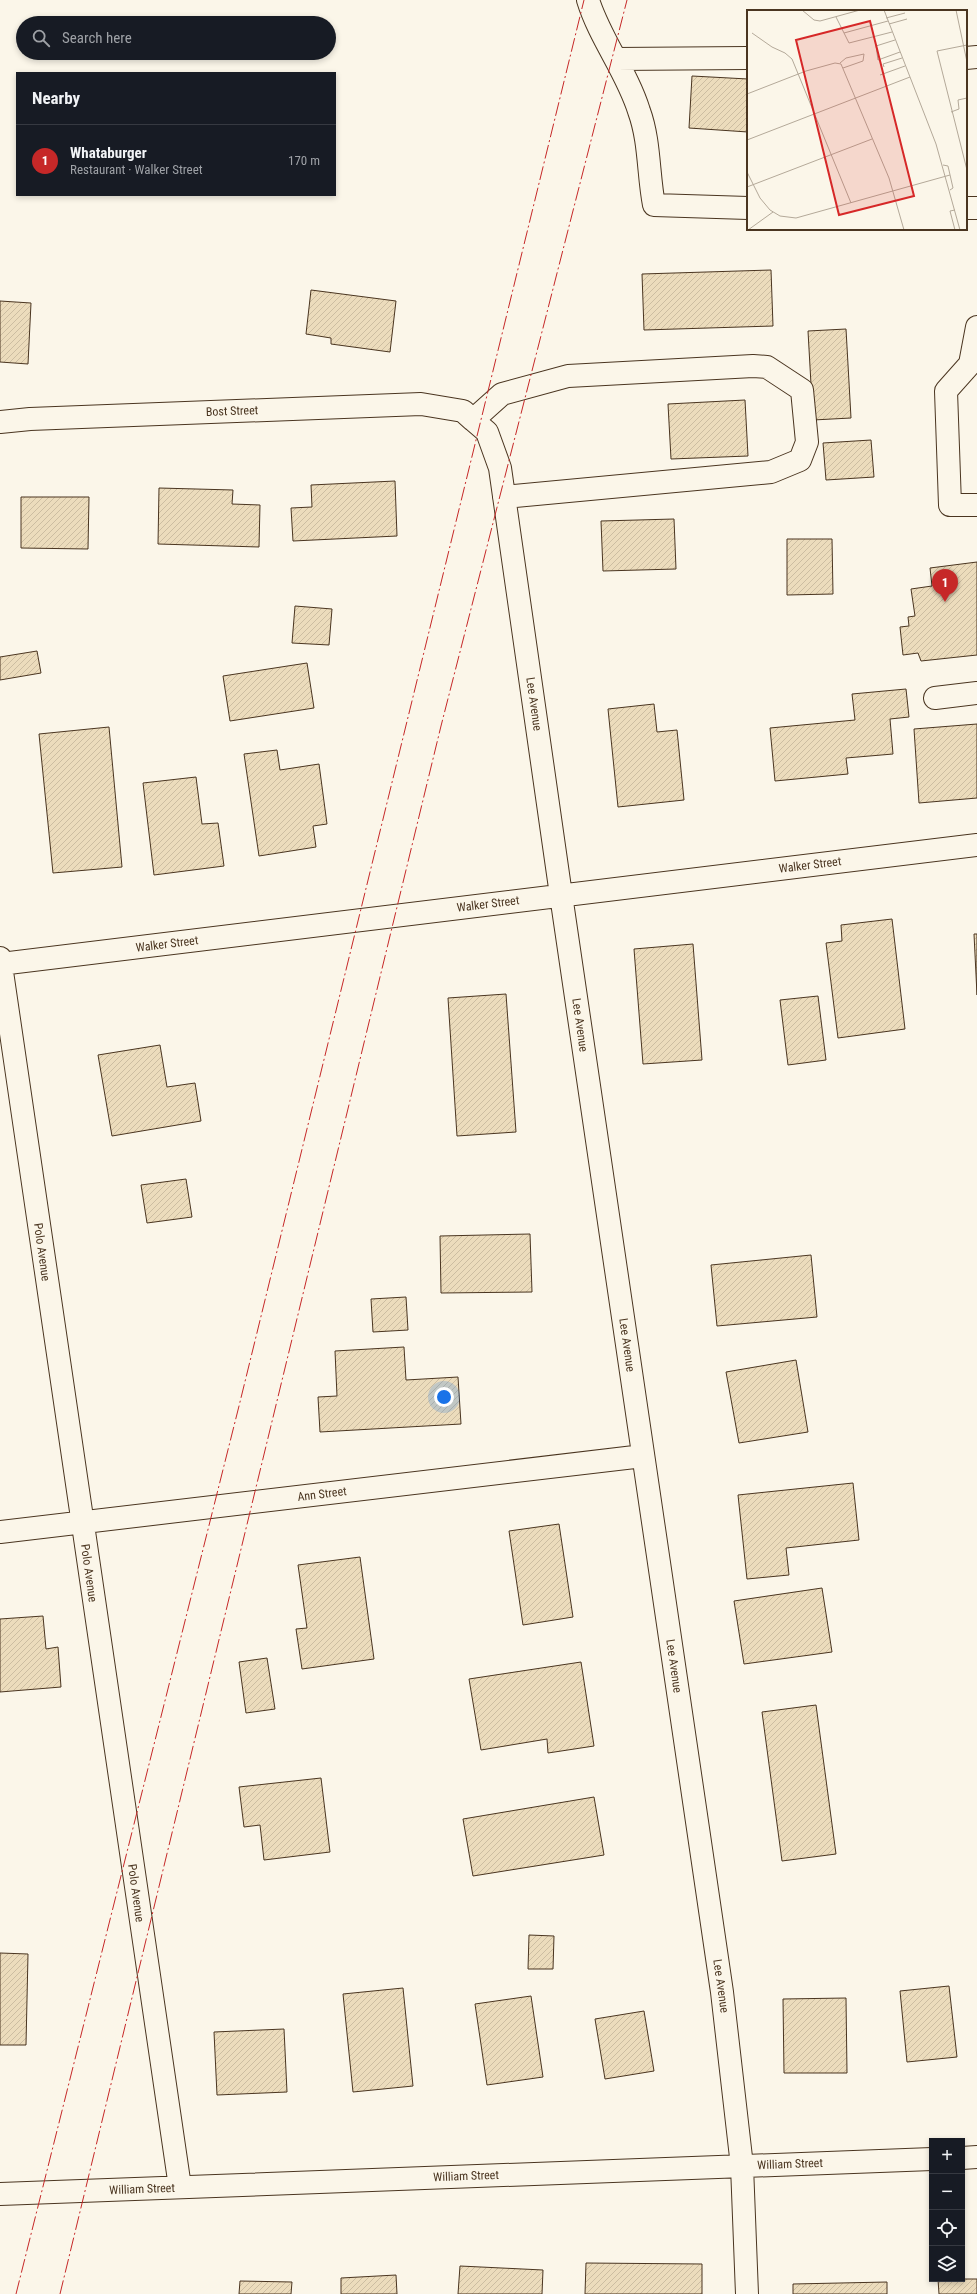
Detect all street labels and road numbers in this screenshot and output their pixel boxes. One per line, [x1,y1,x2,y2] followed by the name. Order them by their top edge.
[206,403,259,419] street label: Bost Street
[523,676,545,732] street label: Lee Avenue
[778,854,843,876] street label: Walker Street
[456,893,521,915] street label: Walker Street
[135,933,200,955] street label: Walker Street
[569,997,591,1053] street label: Lee Avenue
[31,1222,53,1282] street label: Polo Avenue
[616,1317,638,1373] street label: Lee Avenue
[297,1484,348,1504] street label: Ann Street
[78,1543,100,1603] street label: Polo Avenue
[663,1638,685,1694] street label: Lee Avenue
[125,1863,147,1923] street label: Polo Avenue
[710,1958,732,2014] street label: Lee Avenue
[757,2156,824,2172] street label: William Street
[433,2168,500,2184] street label: William Street
[109,2181,176,2197] street label: William Street

